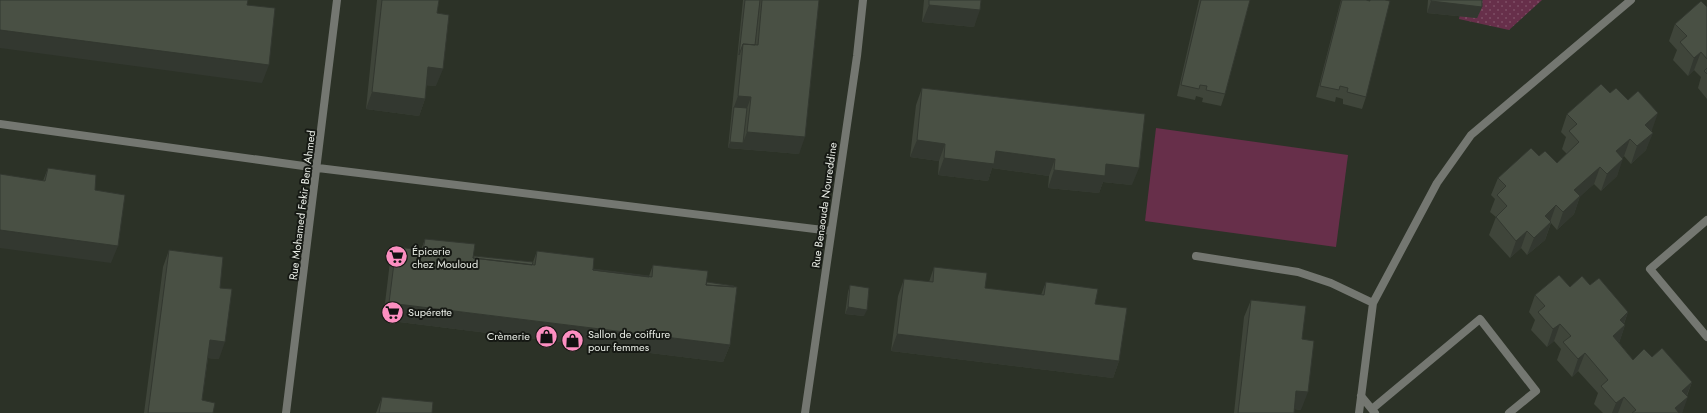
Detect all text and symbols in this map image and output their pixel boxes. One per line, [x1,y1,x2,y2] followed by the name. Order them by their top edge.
[285,129,319,281] street label: Rue Mohamed Fekir Ben Ahmed
[807,141,841,269] street label: Rue Benaouda Noureddine
[412,243,478,272] place label: Épicerie chez Mouloud
[383,244,409,270] supermarket icon: Épicerie chez Mouloud
[379,299,405,325] supermarket icon: Supérette
[408,304,452,320] place label: Supérette
[533,323,559,349] shop icon: Crèmerie
[588,326,670,355] place label: Sallon de coiffure pour femmes
[559,327,585,353] shop icon: Sallon de coiffure pour femmes
[487,328,530,344] place label: Crèmerie

